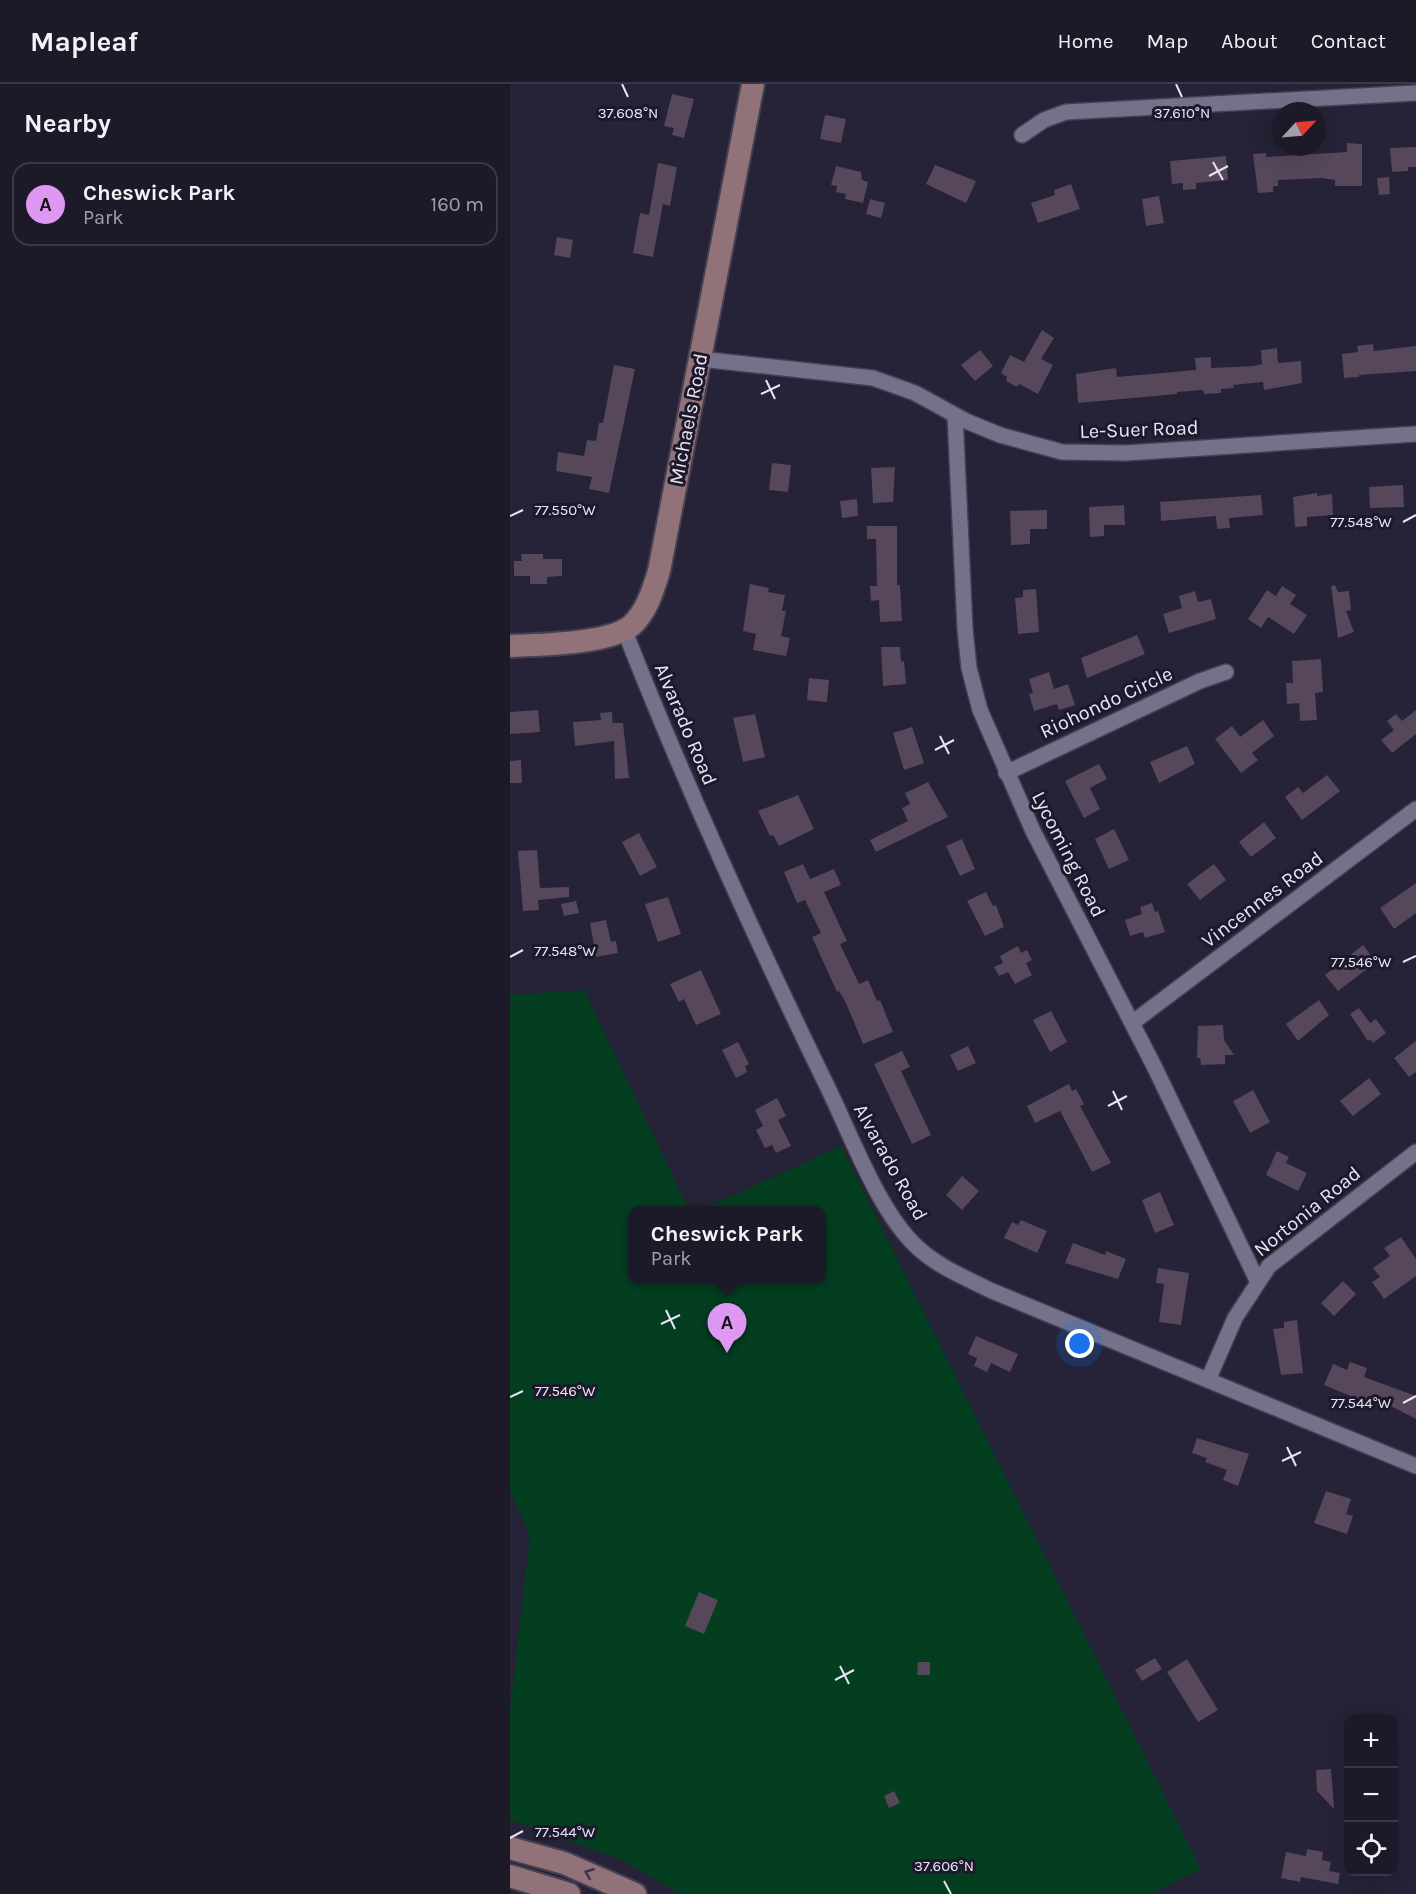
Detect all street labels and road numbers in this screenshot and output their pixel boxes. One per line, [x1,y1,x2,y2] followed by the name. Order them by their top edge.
[664,351,713,487] street label: Michaels Road
[1079,416,1199,443] street label: Le-Suer Road
[650,660,722,789] street label: Alvarado Road
[1036,662,1176,743] street label: Riohondo Circle
[1027,787,1110,921] street label: Lycoming Road
[1197,846,1327,952] street label: Vincennes Road
[849,1100,932,1225] street label: Alvarado Road
[1250,1162,1365,1261] street label: Nortonia Road

